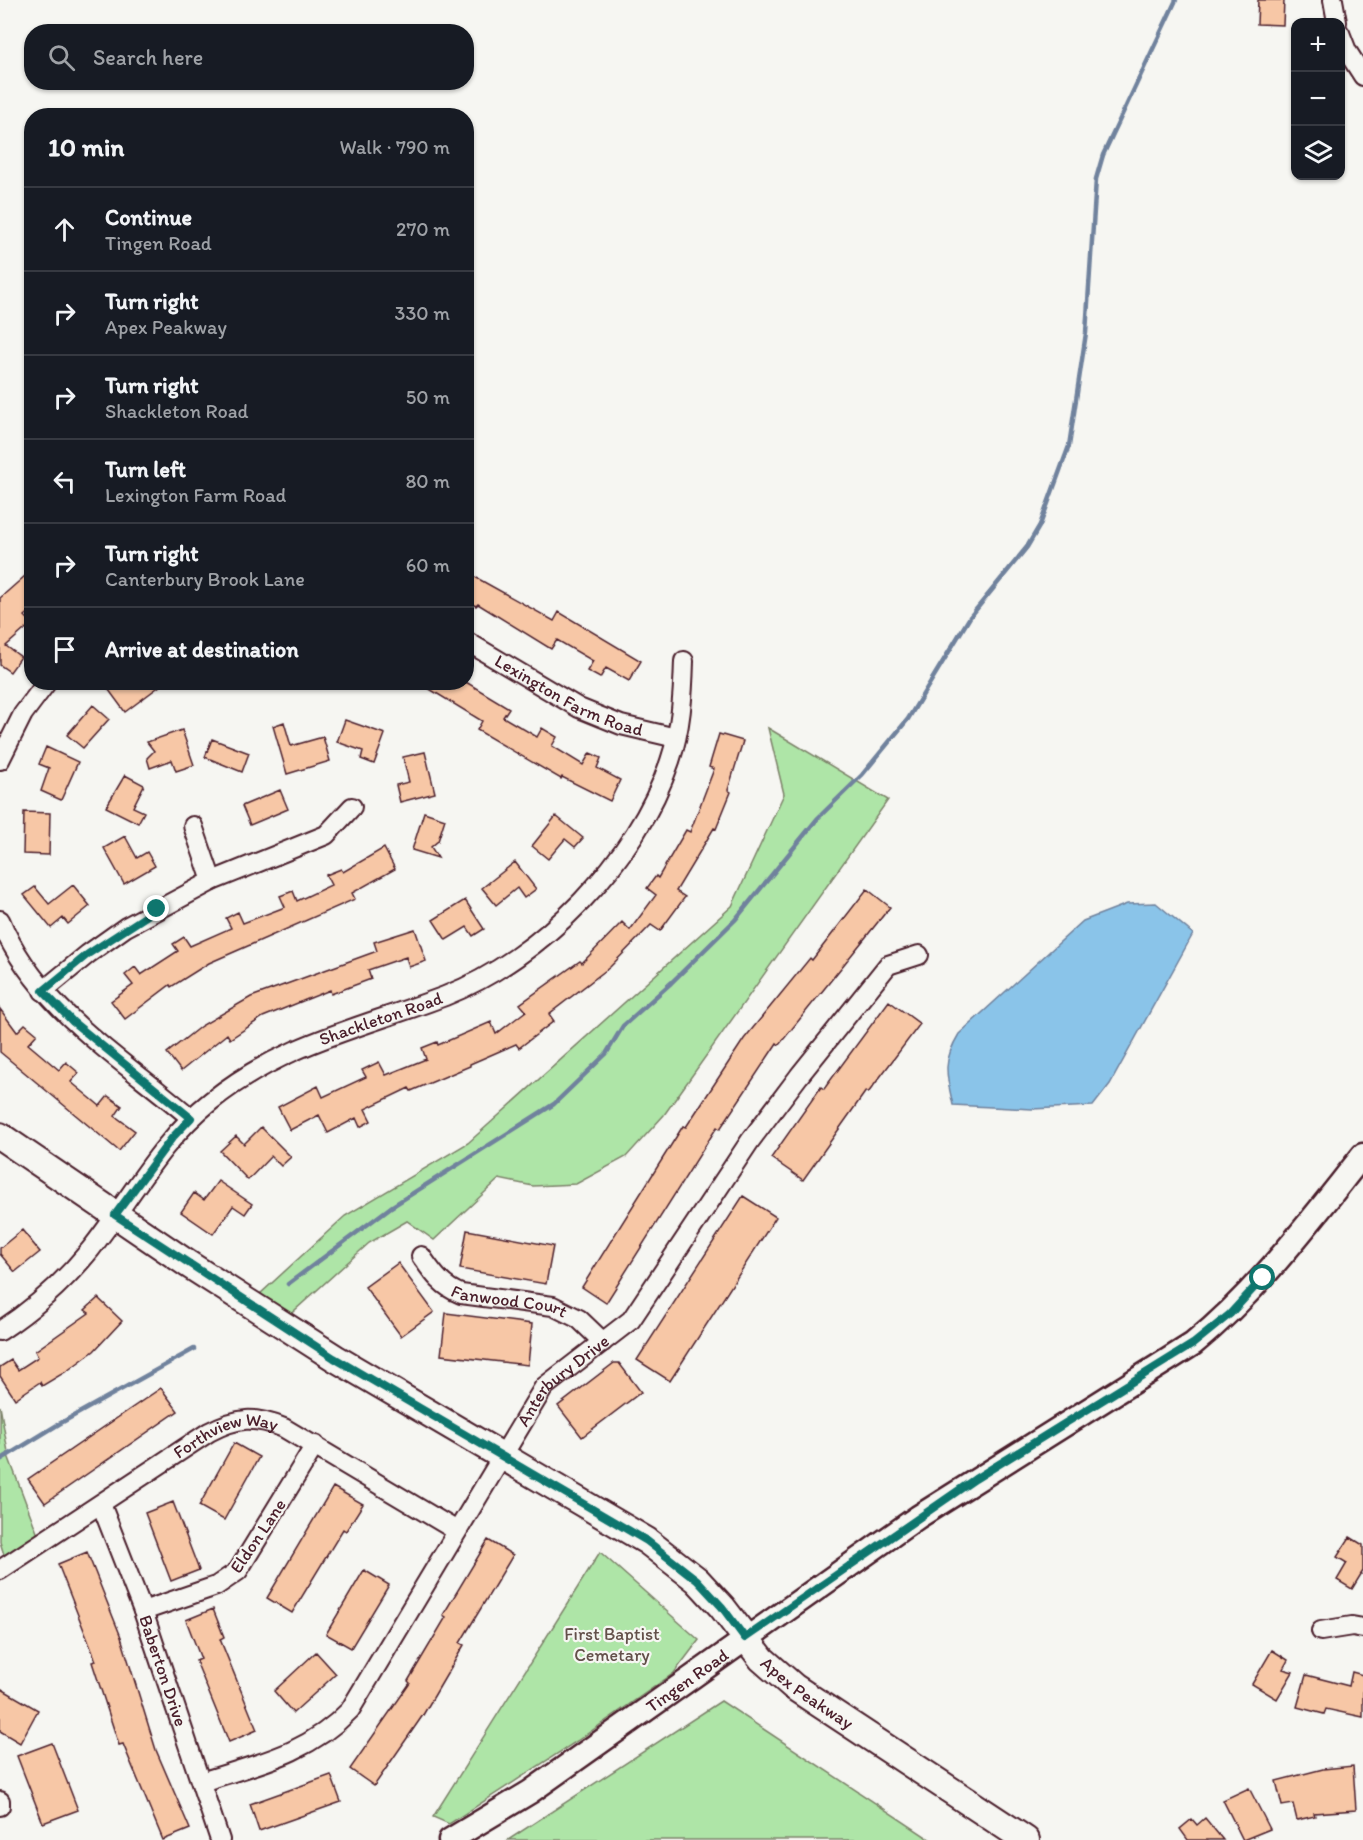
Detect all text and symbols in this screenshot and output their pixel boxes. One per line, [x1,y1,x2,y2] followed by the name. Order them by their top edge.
[1291,18,1345,180] map controls
[1291,18,1345,72] button: +
[24,24,474,90] search box
[45,41,78,74] icon: search
[93,44,203,71] text: Search here
[1291,72,1345,126] button: −
[1291,126,1345,180] button: layers
[48,131,124,163] text: 10 min
[340,135,450,159] text: Walk · 790 m
[105,204,192,231] text: Continue
[48,213,81,246] icon: ahead
[396,217,450,241] text: 270 m
[105,231,212,255] text: Tingen Road
[105,288,199,315] text: Turn right
[48,297,81,330] icon: right
[395,301,450,325] text: 330 m
[105,315,227,339] text: Apex Peakway
[105,372,199,399] text: Turn right
[48,381,81,414] icon: right
[406,385,450,409] text: 50 m
[105,399,249,423] text: Shackleton Road
[105,456,186,483] text: Turn left
[48,465,81,498] icon: left
[405,469,450,493] text: 80 m
[105,483,286,507] text: Lexington Farm Road
[105,540,199,567] text: Turn right
[48,549,81,582] icon: right
[406,553,450,577] text: 60 m
[105,567,305,591] text: Canterbury Brook Lane
[48,633,81,666] icon: arrive
[105,636,299,663] text: Arrive at destination
[491,650,645,741] street label: Lexington Farm Road
[143,895,169,921] route end
[316,987,446,1050] street label: Shackleton Road
[1249,1264,1275,1290] route start
[447,1280,571,1323] street label: Fanwood Court
[512,1330,614,1430] street label: Anterbury Drive
[169,1408,281,1463] street label: Forthview Way
[225,1495,291,1577] street label: Eldon Lane
[134,1612,192,1729] street label: Baberton Drive
[564,1623,660,1666] park label: First Baptist Cemetary
[642,1644,733,1717] street label: Tingen Road
[756,1652,858,1734] street label: Apex Peakway

